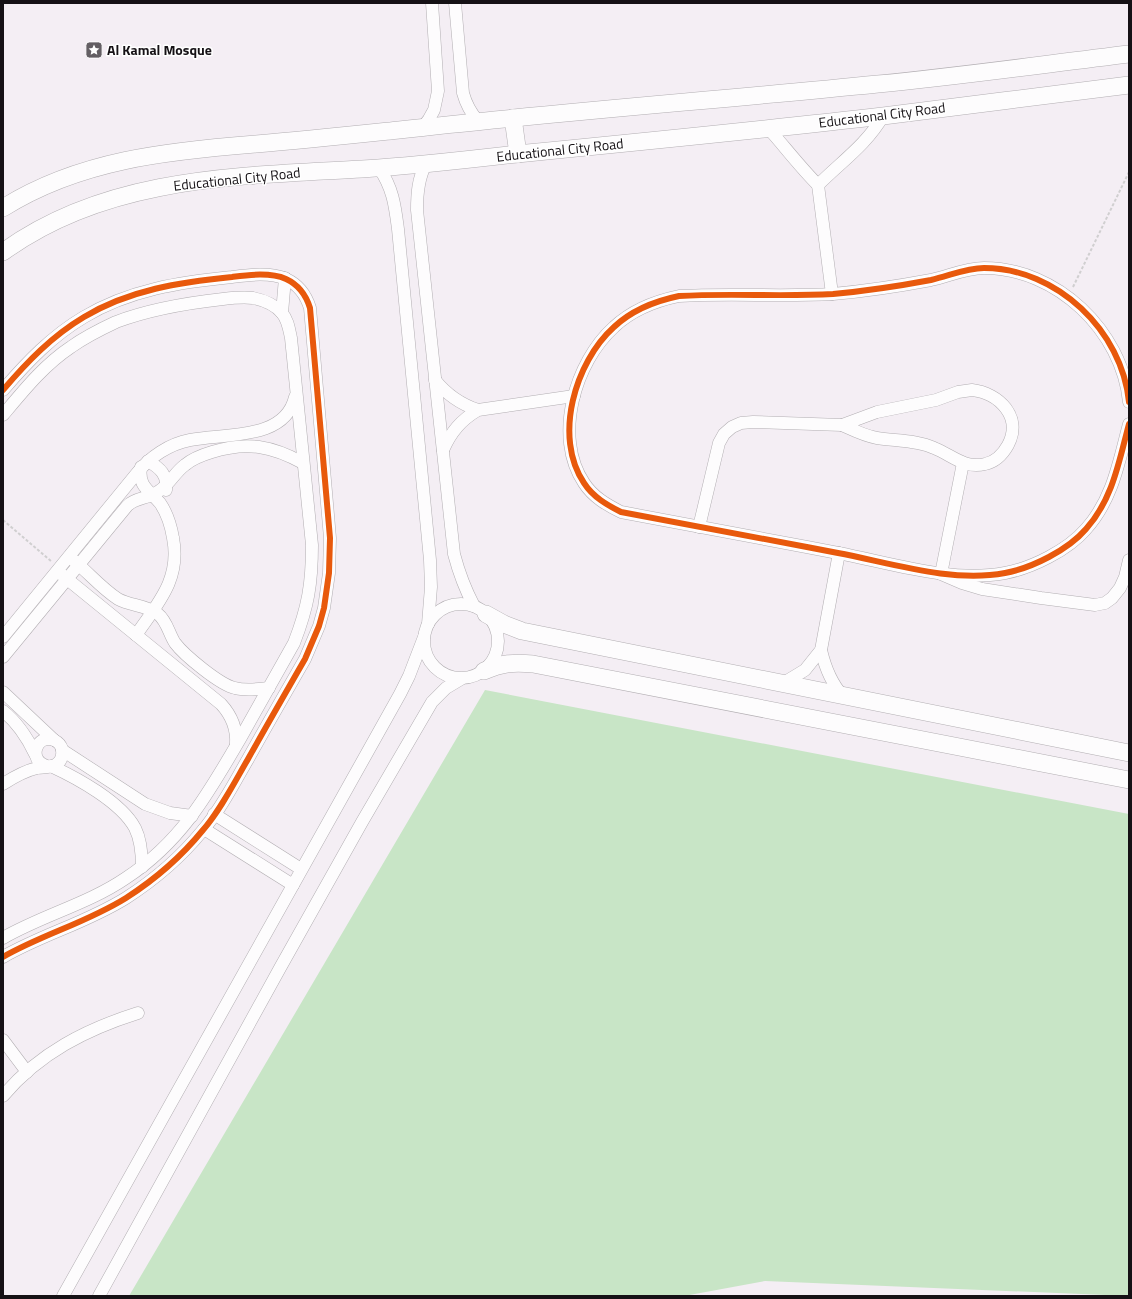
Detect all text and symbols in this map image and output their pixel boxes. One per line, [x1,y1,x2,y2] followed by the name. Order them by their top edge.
[107,39,212,60] place label: Al Kamal Mosque
[84,40,104,60] place icon: Al Kamal Mosque
[817,96,947,133] street label: Educational City Road
[495,132,624,167] street label: Educational City Road
[172,161,301,196] street label: Educational City Road

